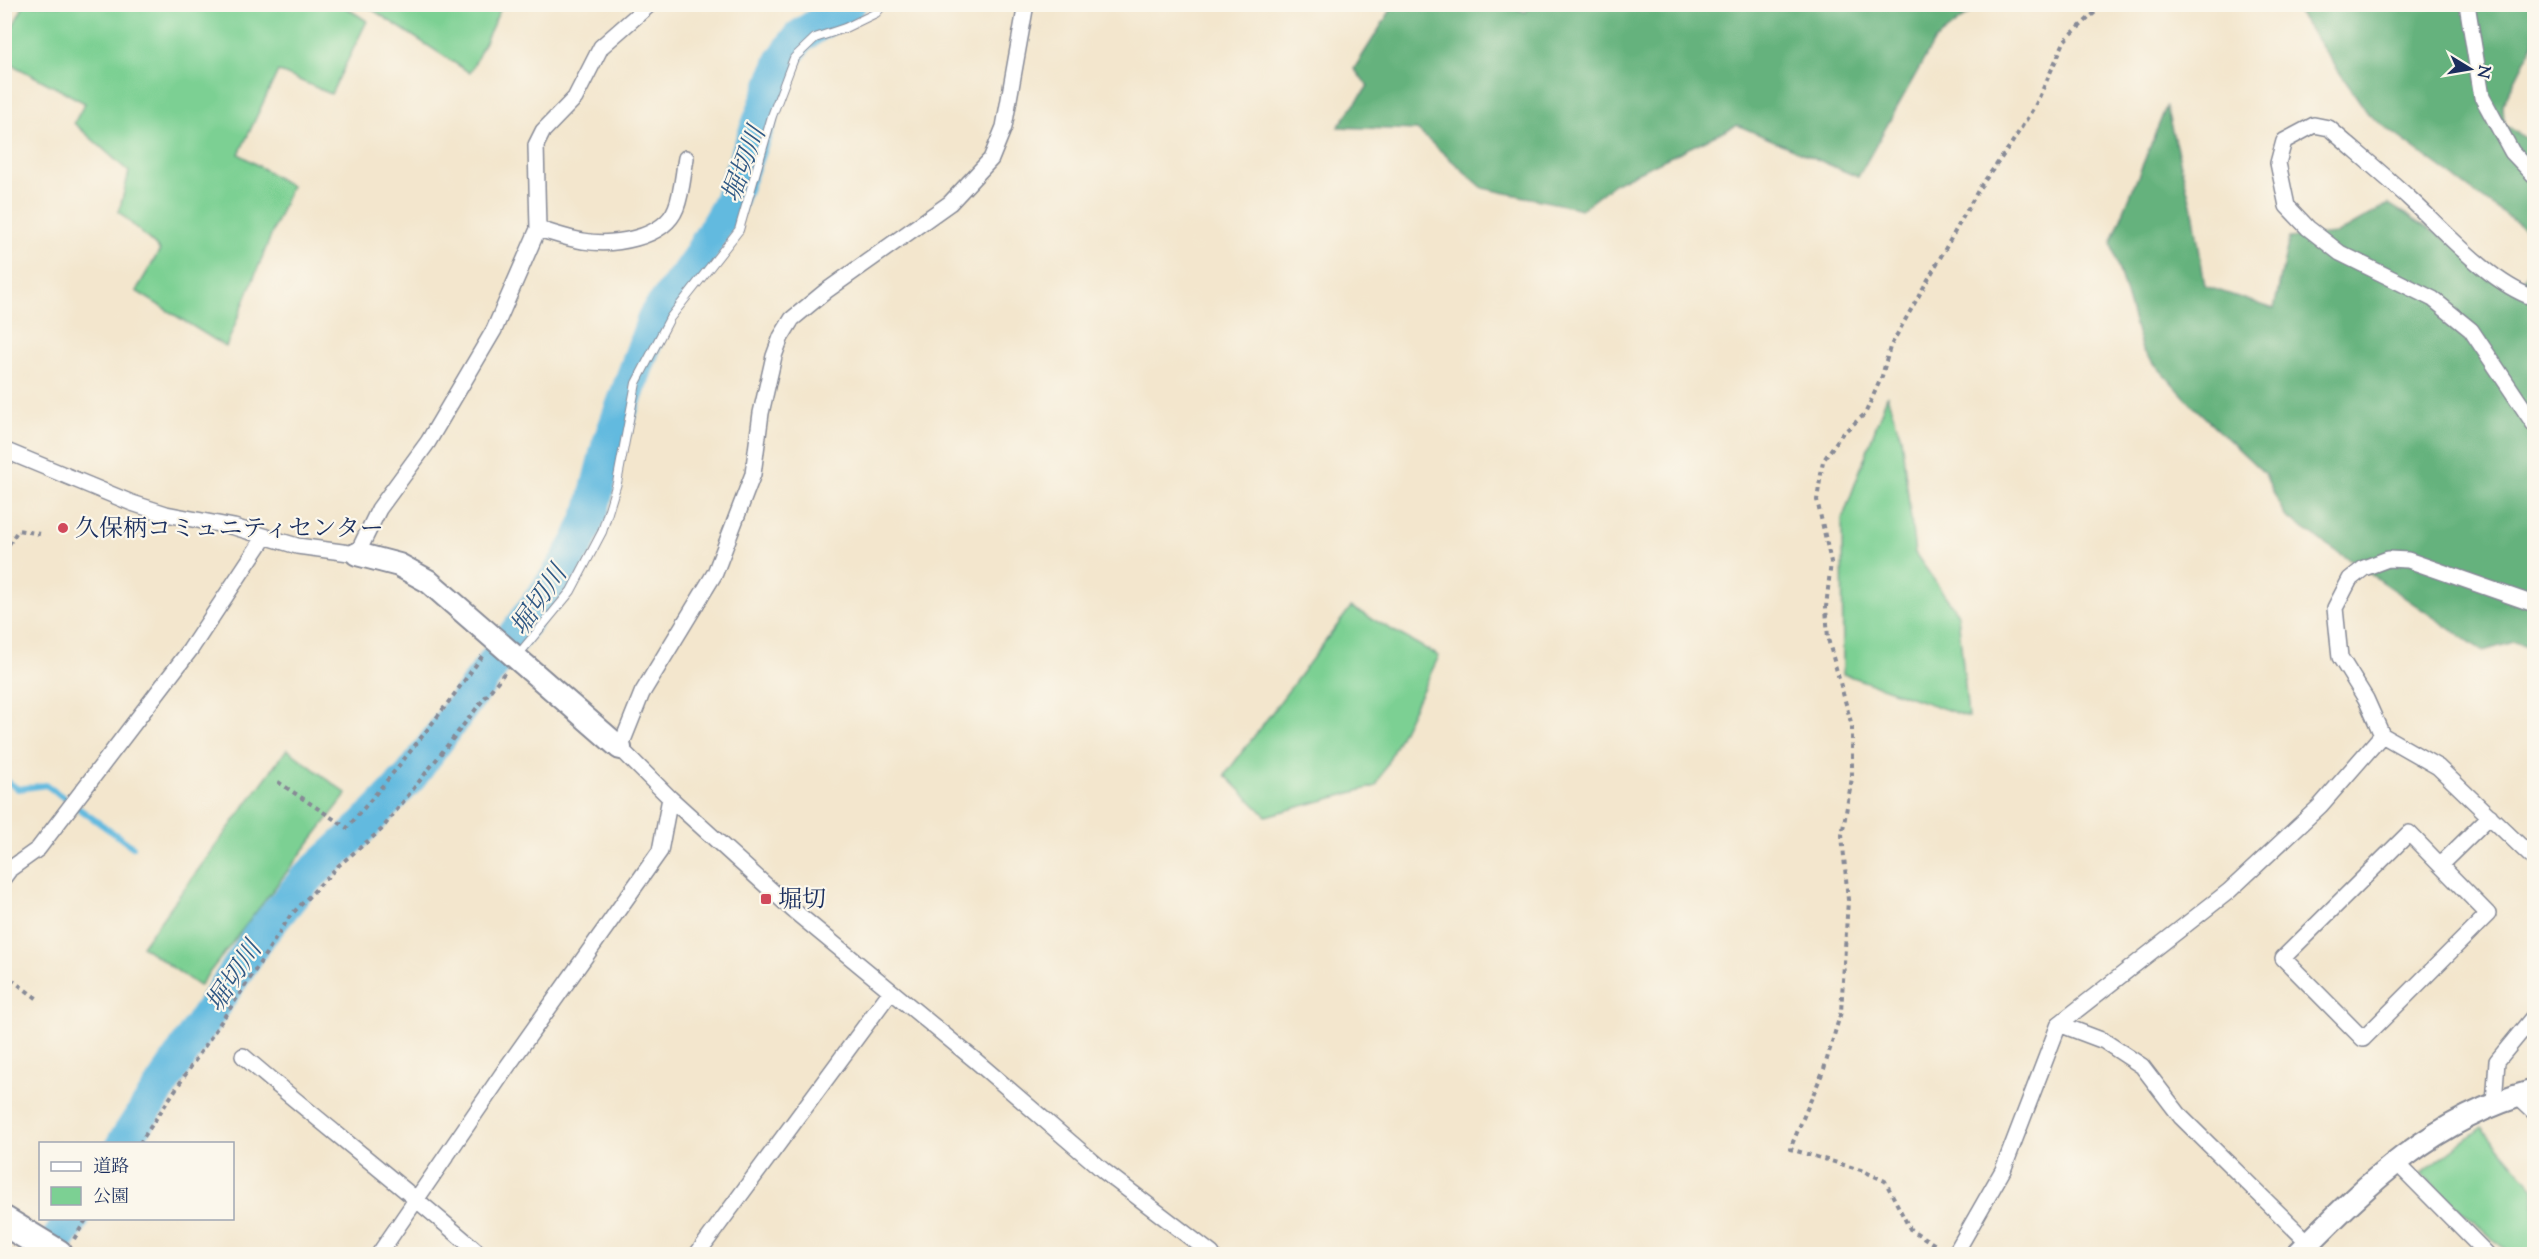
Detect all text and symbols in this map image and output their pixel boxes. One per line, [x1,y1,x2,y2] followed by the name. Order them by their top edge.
[2440,39,2500,99] north arrow
[2470,63,2495,80] text: N
[714,119,778,208] water label: 堀切川
[75,513,384,547] place label: 久保柄コミュニティセンター
[56,521,70,535] marker: 久保柄コミュニティセンター
[503,556,579,644] water label: 堀切川
[778,884,826,918] place label: 堀切
[759,892,773,906] marker: 堀切
[198,932,273,1020] water label: 堀切川
[39,1142,234,1220] legend
[93,1155,129,1181] text: 道路
[93,1185,129,1211] text: 公園

